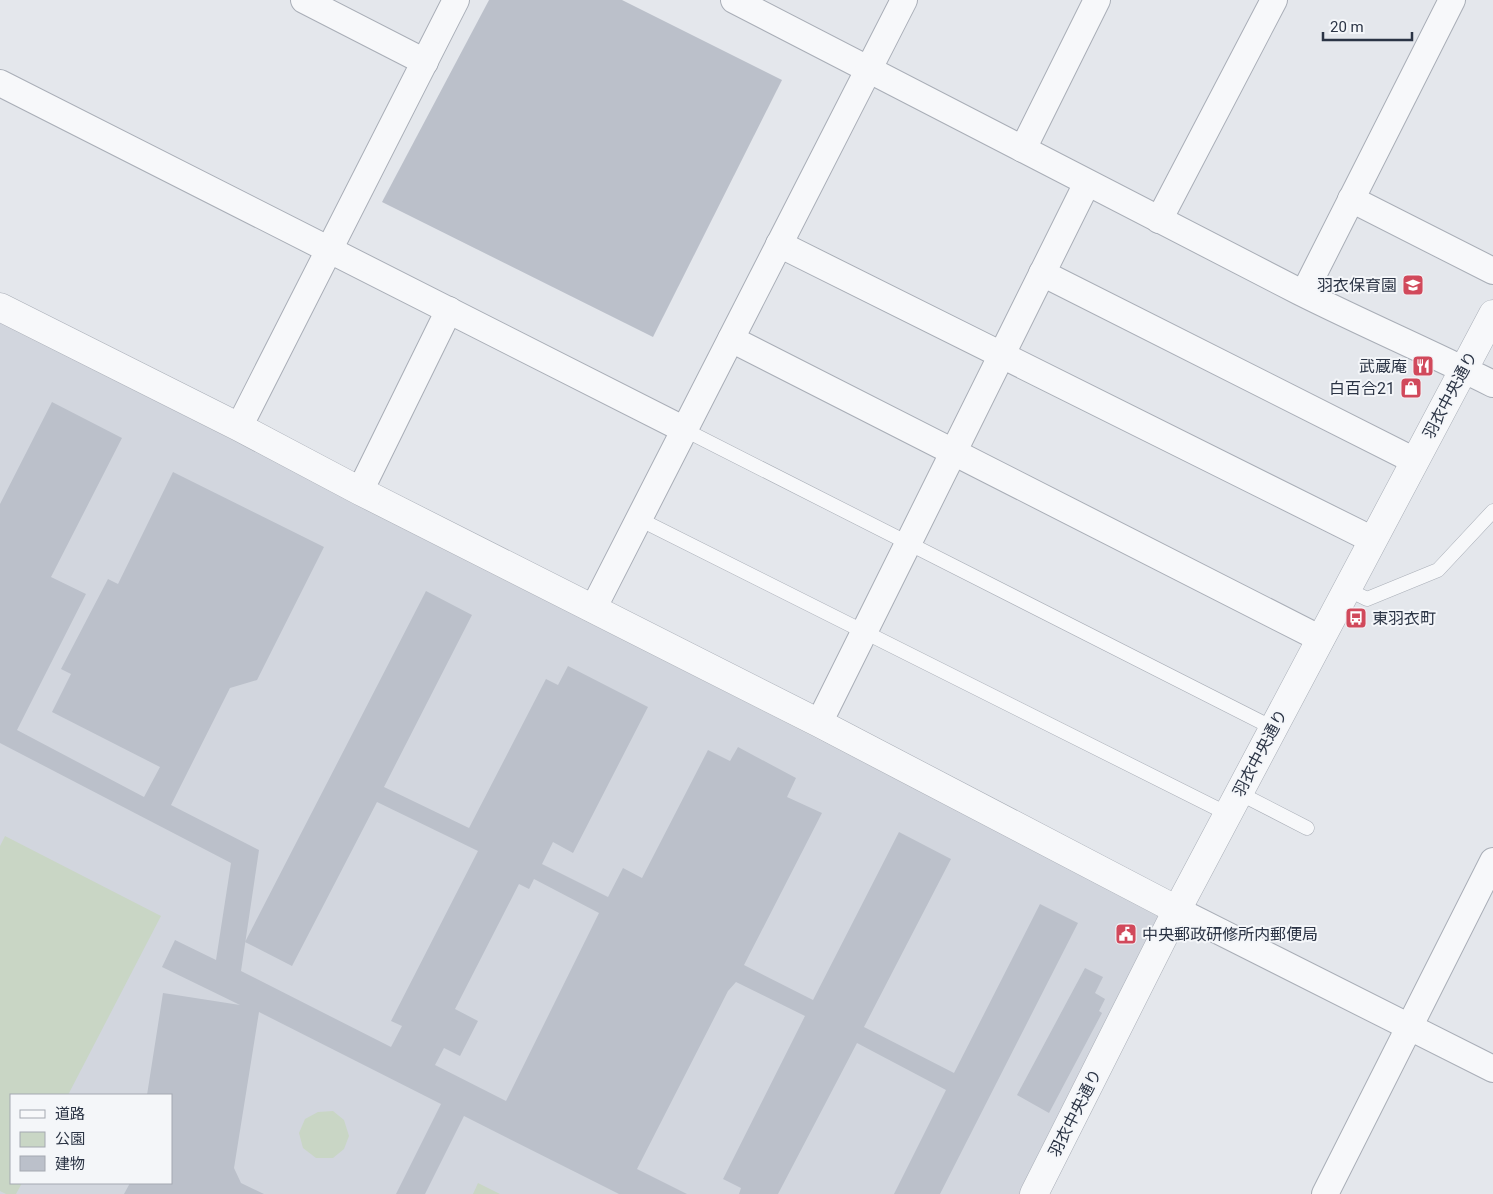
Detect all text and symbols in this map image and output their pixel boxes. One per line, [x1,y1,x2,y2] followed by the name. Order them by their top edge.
[1323,10,1412,42] scale bar
[1330,18,1364,36] text: 20 m
[1401,273,1425,297] school or university icon: 羽衣保育園
[1317,276,1397,295] place label: 羽衣保育園
[1419,348,1481,442] street label: 羽衣中央通り
[1411,354,1435,378] restaurant icon: 武蔵庵
[1359,357,1407,376] place label: 武蔵庵
[1399,376,1423,400] shop icon: 白百合21
[1329,379,1395,398] place label: 白百合21
[1344,606,1368,630] bus stop icon: 東羽衣町
[1372,609,1436,628] place label: 東羽衣町
[1229,706,1291,800] street label: 羽衣中央通り
[1114,922,1138,946] public building icon: 中央郵政研修所内郵便局
[1142,925,1318,944] place label: 中央郵政研修所内郵便局
[1045,1066,1105,1160] street label: 羽衣中央通り
[10,1094,172,1184] legend
[55,1105,85,1123] text: 道路
[55,1130,85,1148] text: 公園
[55,1155,85,1173] text: 建物

